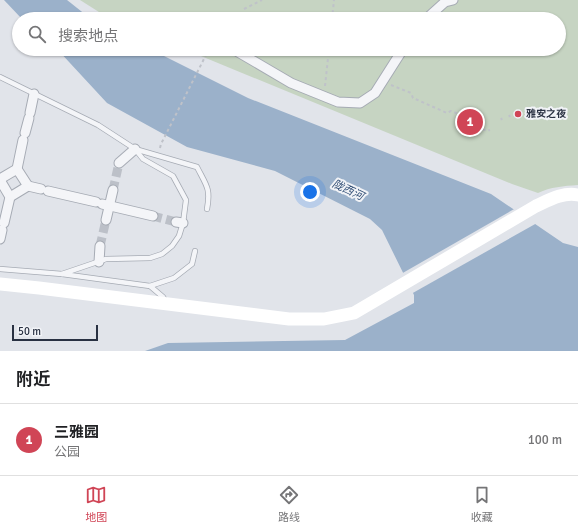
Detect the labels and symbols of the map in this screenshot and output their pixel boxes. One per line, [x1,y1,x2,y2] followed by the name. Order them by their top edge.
[457,107,483,137] pin: 1
[526,108,566,120] place label: 雅安之夜
[513,109,523,119] marker: 雅安之夜
[330,177,368,204] water label: 陇西河
[300,182,320,202] your location
[12,323,98,342] scale bar

